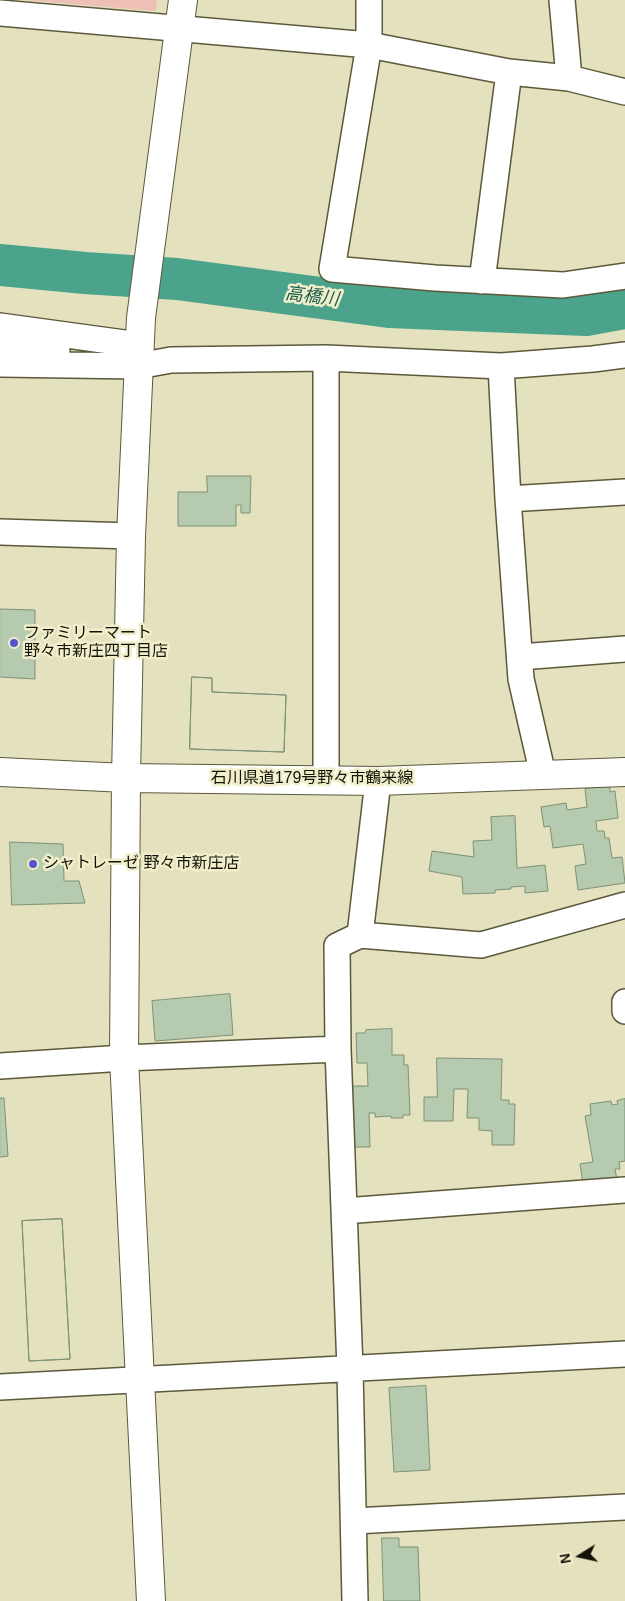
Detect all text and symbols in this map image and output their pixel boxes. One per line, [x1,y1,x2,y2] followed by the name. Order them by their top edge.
[284,283,340,311] water label: 高橋川
[24,624,168,662] place label: ファミリーマート 野々市新庄四丁目店
[8,637,20,649] marker: ファミリーマート 野々市新庄四丁目店
[211,769,413,789] street label: 石川県道179号野々市鶴来線
[43,854,239,874] place label: シャトレーゼ 野々市新庄店
[27,858,39,870] marker: シャトレーゼ 野々市新庄店
[555,1531,605,1581] north arrow
[556,1552,574,1565] text: N

